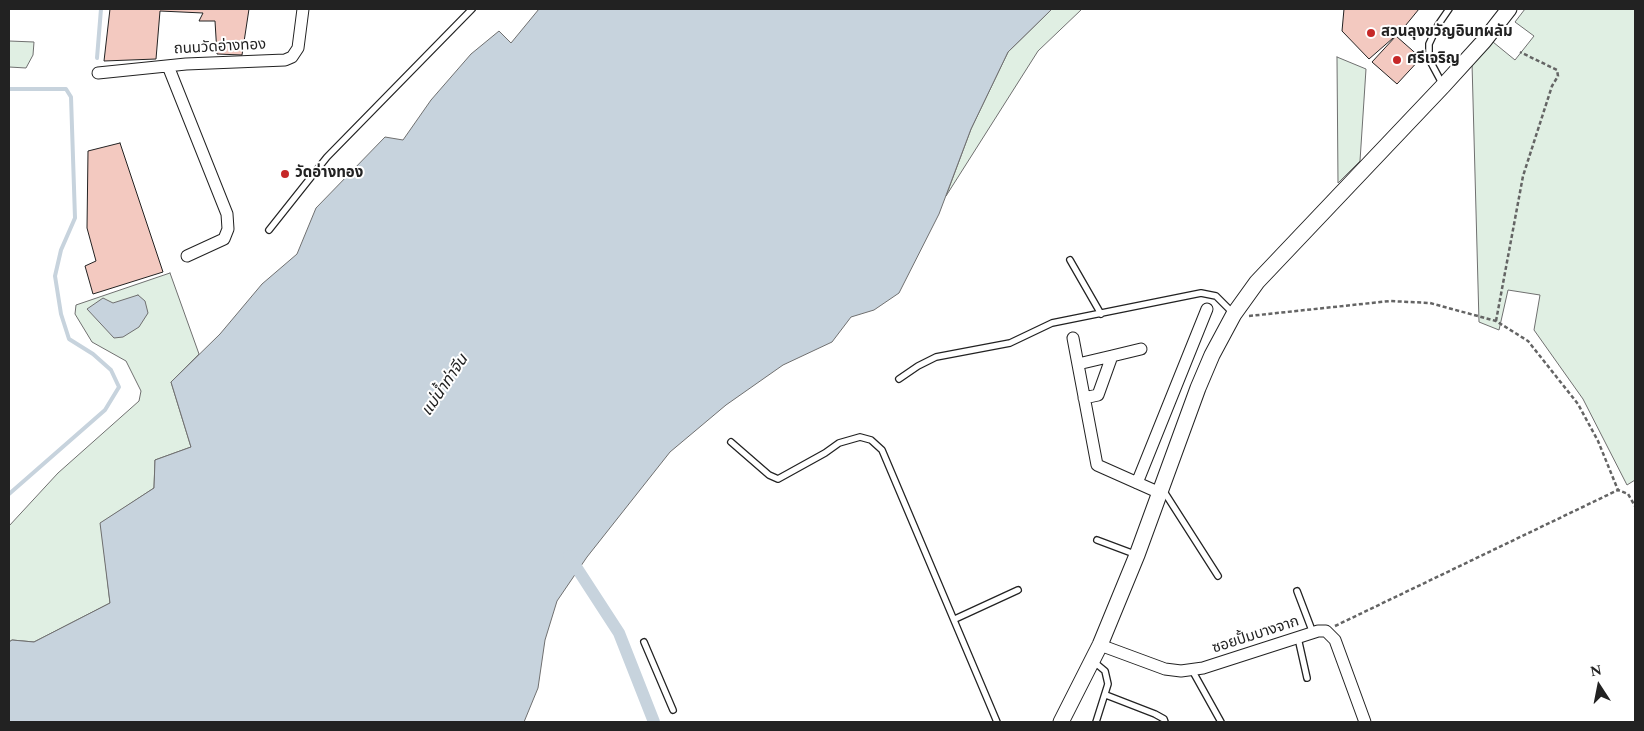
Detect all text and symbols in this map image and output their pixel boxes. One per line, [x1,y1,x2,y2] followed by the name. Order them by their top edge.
[1381,24,1513,42] place label: สวนลุงขวัญอินทผลัม
[1365,27,1377,39] marker: สวนลุงขวัญอินทผลัม
[173,37,267,59] street label: ถนนวัดอ่างทอง
[1407,51,1460,69] place label: ศรีเจริญ
[1391,54,1403,66] marker: ศรีเจริญ
[295,165,363,183] place label: วัดอ่างทอง
[279,168,291,180] marker: วัดอ่างทอง
[419,352,473,420] water label: แม่น้ำท่าจีน
[1210,613,1302,659] street label: ซอยปั้มบางจาก
[1588,659,1604,682] text: N
[1574,661,1624,711] north arrow

